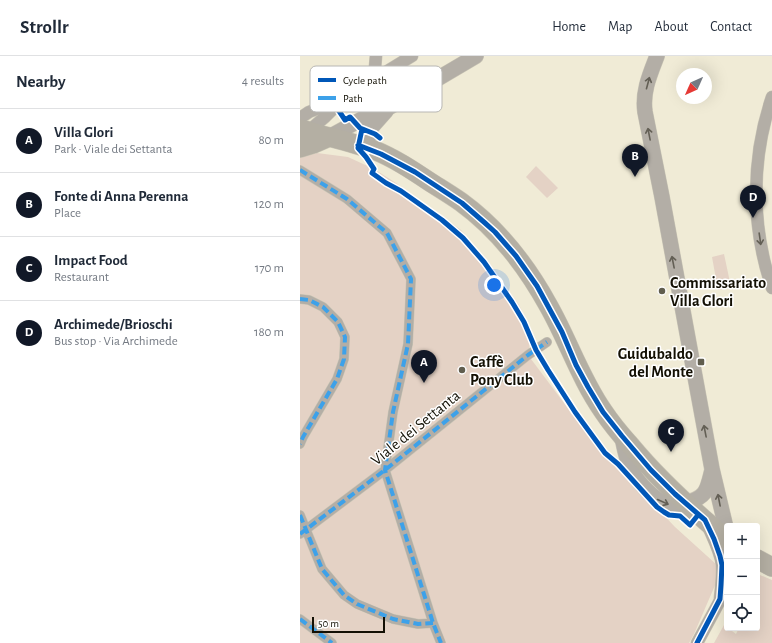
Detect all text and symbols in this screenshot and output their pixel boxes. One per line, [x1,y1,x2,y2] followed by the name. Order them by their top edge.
[20,18,69,37] text: Strollr
[552,20,586,34] text: Home
[608,20,632,34] text: Map
[654,20,688,34] text: About
[710,20,752,34] text: Contact
[310,66,442,112] legend
[676,68,712,104] north arrow
[16,73,66,90] text: Nearby
[242,75,284,88] text: 4 results
[343,75,387,86] text: Cycle path
[644,77,652,90] one-way arrow
[343,93,363,104] text: Path
[54,125,113,140] text: Villa Glori
[645,128,653,141] one-way arrow
[25,134,33,147] text: A
[258,134,284,147] text: 80 m
[54,143,172,156] text: Park · Viale dei Settanta
[622,144,648,177] pin: B
[740,185,766,218] pin: D
[54,189,188,204] text: Fonte di Anna Perenna
[25,198,33,211] text: B
[254,198,284,211] text: 120 m
[54,207,81,220] text: Place
[756,232,764,245] one-way arrow
[54,253,128,268] text: Impact Food
[669,255,677,268] one-way arrow
[26,262,32,275] text: C
[255,262,284,275] text: 170 m
[54,271,109,284] text: Restaurant
[484,275,504,295] your location
[670,275,766,309] place label: Commissariato Villa Glori
[657,286,667,296] marker: Commissariato Villa Glori
[54,317,173,332] text: Archimede/Brioschi
[25,326,33,339] text: D
[254,326,284,339] text: 180 m
[54,335,178,348] text: Bus stop · Via Archimede
[618,346,693,380] place label: Guidubaldo del Monte
[411,350,437,383] pin: A
[470,354,533,389] place label: Caffè Pony Club
[696,357,706,367] marker: Guidubaldo del Monte
[457,365,467,375] marker: Caffè Pony Club
[368,387,463,468] street label: Viale dei Settanta
[658,419,684,452] pin: C
[701,424,709,437] one-way arrow
[715,494,723,507] one-way arrow
[657,498,669,506] one-way arrow
[724,523,760,631] map controls
[724,523,760,559] button: +
[724,559,760,595] button: −
[724,595,760,631] button: locate
[312,615,385,634] scale bar
[318,618,339,629] text: 50 m

